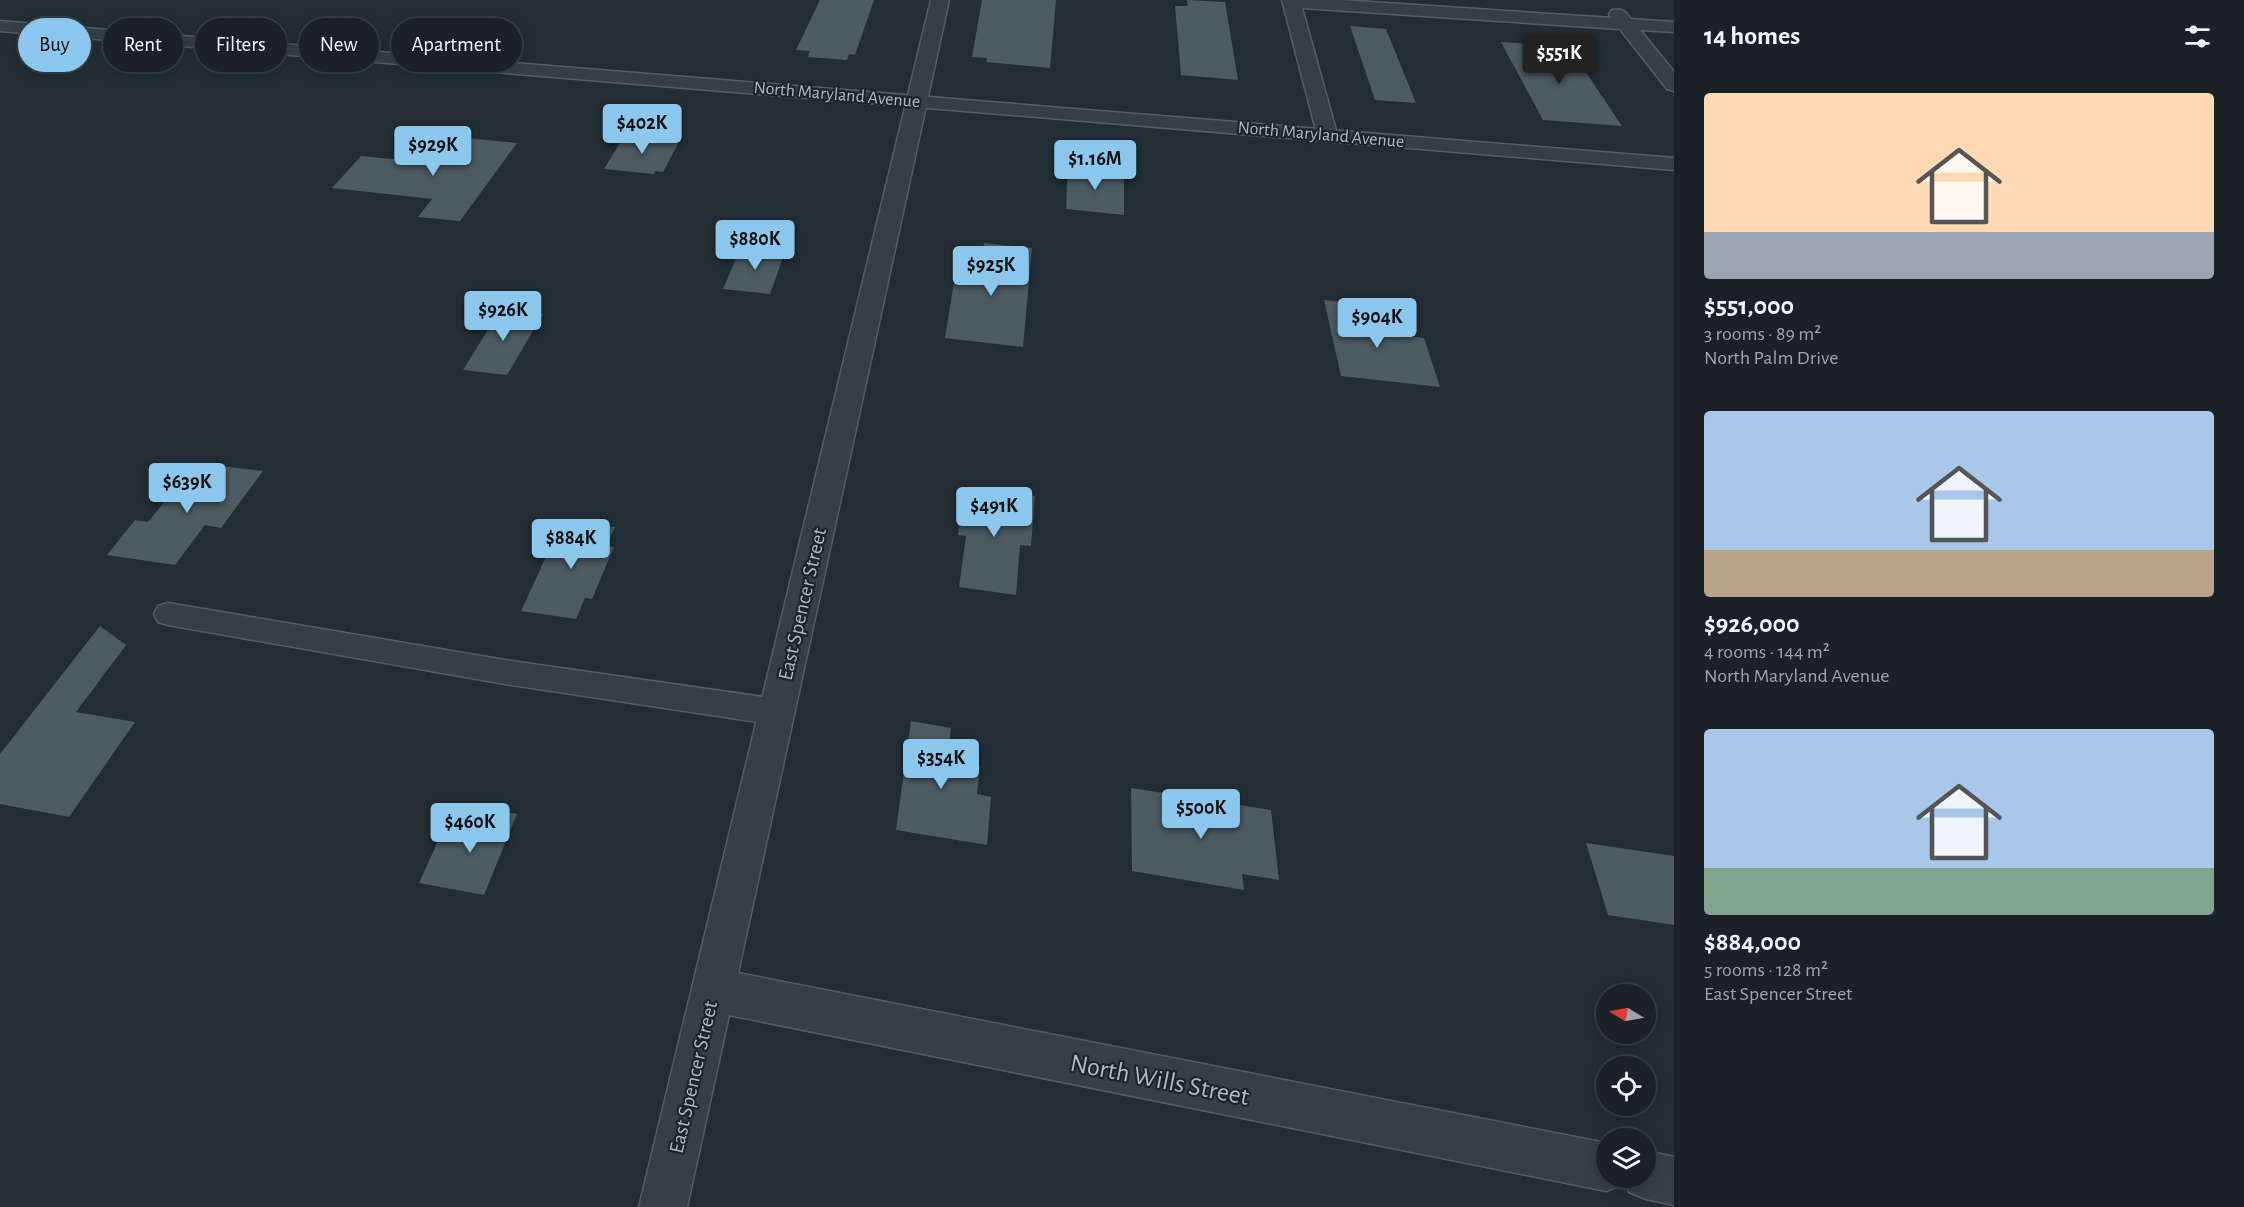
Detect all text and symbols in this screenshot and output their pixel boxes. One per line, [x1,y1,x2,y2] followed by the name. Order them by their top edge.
[18,18,91,72] chip: Buy
[103,18,183,72] chip: Rent
[195,18,287,72] chip: Filters
[299,18,379,72] chip: New
[391,18,522,72] chip: Apartment
[2181,20,2214,53] icon: filters
[1704,23,1800,49] text: 14 homes
[1517,34,1601,85] pin: $551K
[1536,43,1582,63] text: $551K
[753,79,921,111] street label: North Maryland Avenue
[600,104,684,155] pin: $402K
[617,113,667,133] text: $402K
[1237,119,1405,151] street label: North Maryland Avenue
[391,126,475,177] pin: $929K
[1905,132,2013,240] icon: home
[408,135,458,155] text: $929K
[1046,140,1144,191] pin: $1.16M
[1068,149,1122,169] text: $1.16M
[713,220,797,271] pin: $880K
[730,229,780,249] text: $880K
[949,246,1033,297] pin: $925K
[967,255,1015,275] text: $925K
[461,291,545,342] pin: $926K
[1704,293,1794,319] text: $551,000
[1335,298,1419,349] pin: $904K
[478,300,528,320] text: $926K
[1352,307,1402,327] text: $904K
[1704,324,1821,344] text: 3 rooms · 89 m²
[1704,348,1838,368] text: North Palm Drive
[1905,450,2013,558] icon: home
[145,463,229,514] pin: $639K
[163,472,211,492] text: $639K
[952,487,1036,538] pin: $491K
[970,496,1018,516] text: $491K
[529,519,613,570] pin: $884K
[775,526,830,682] street label: East Spencer Street
[546,528,596,548] text: $884K
[1704,611,1800,637] text: $926,000
[1704,642,1830,662] text: 4 rooms · 144 m²
[1704,666,1890,686] text: North Maryland Avenue
[899,739,983,790] pin: $354K
[917,748,965,768] text: $354K
[1905,768,2013,876] icon: home
[1159,789,1243,840] pin: $500K
[1176,798,1226,818] text: $500K
[428,803,512,854] pin: $460K
[445,812,495,832] text: $460K
[1704,929,1801,955] text: $884,000
[1704,960,1828,980] text: 5 rooms · 128 m²
[1596,984,1656,1044] north arrow
[1596,984,1656,1188] map controls
[1704,984,1852,1004] text: East Spencer Street
[666,999,721,1155] street label: East Spencer Street
[1068,1050,1251,1110] street label: North Wills Street
[1596,1056,1656,1116] button: locate
[1596,1128,1656,1188] button: layers

